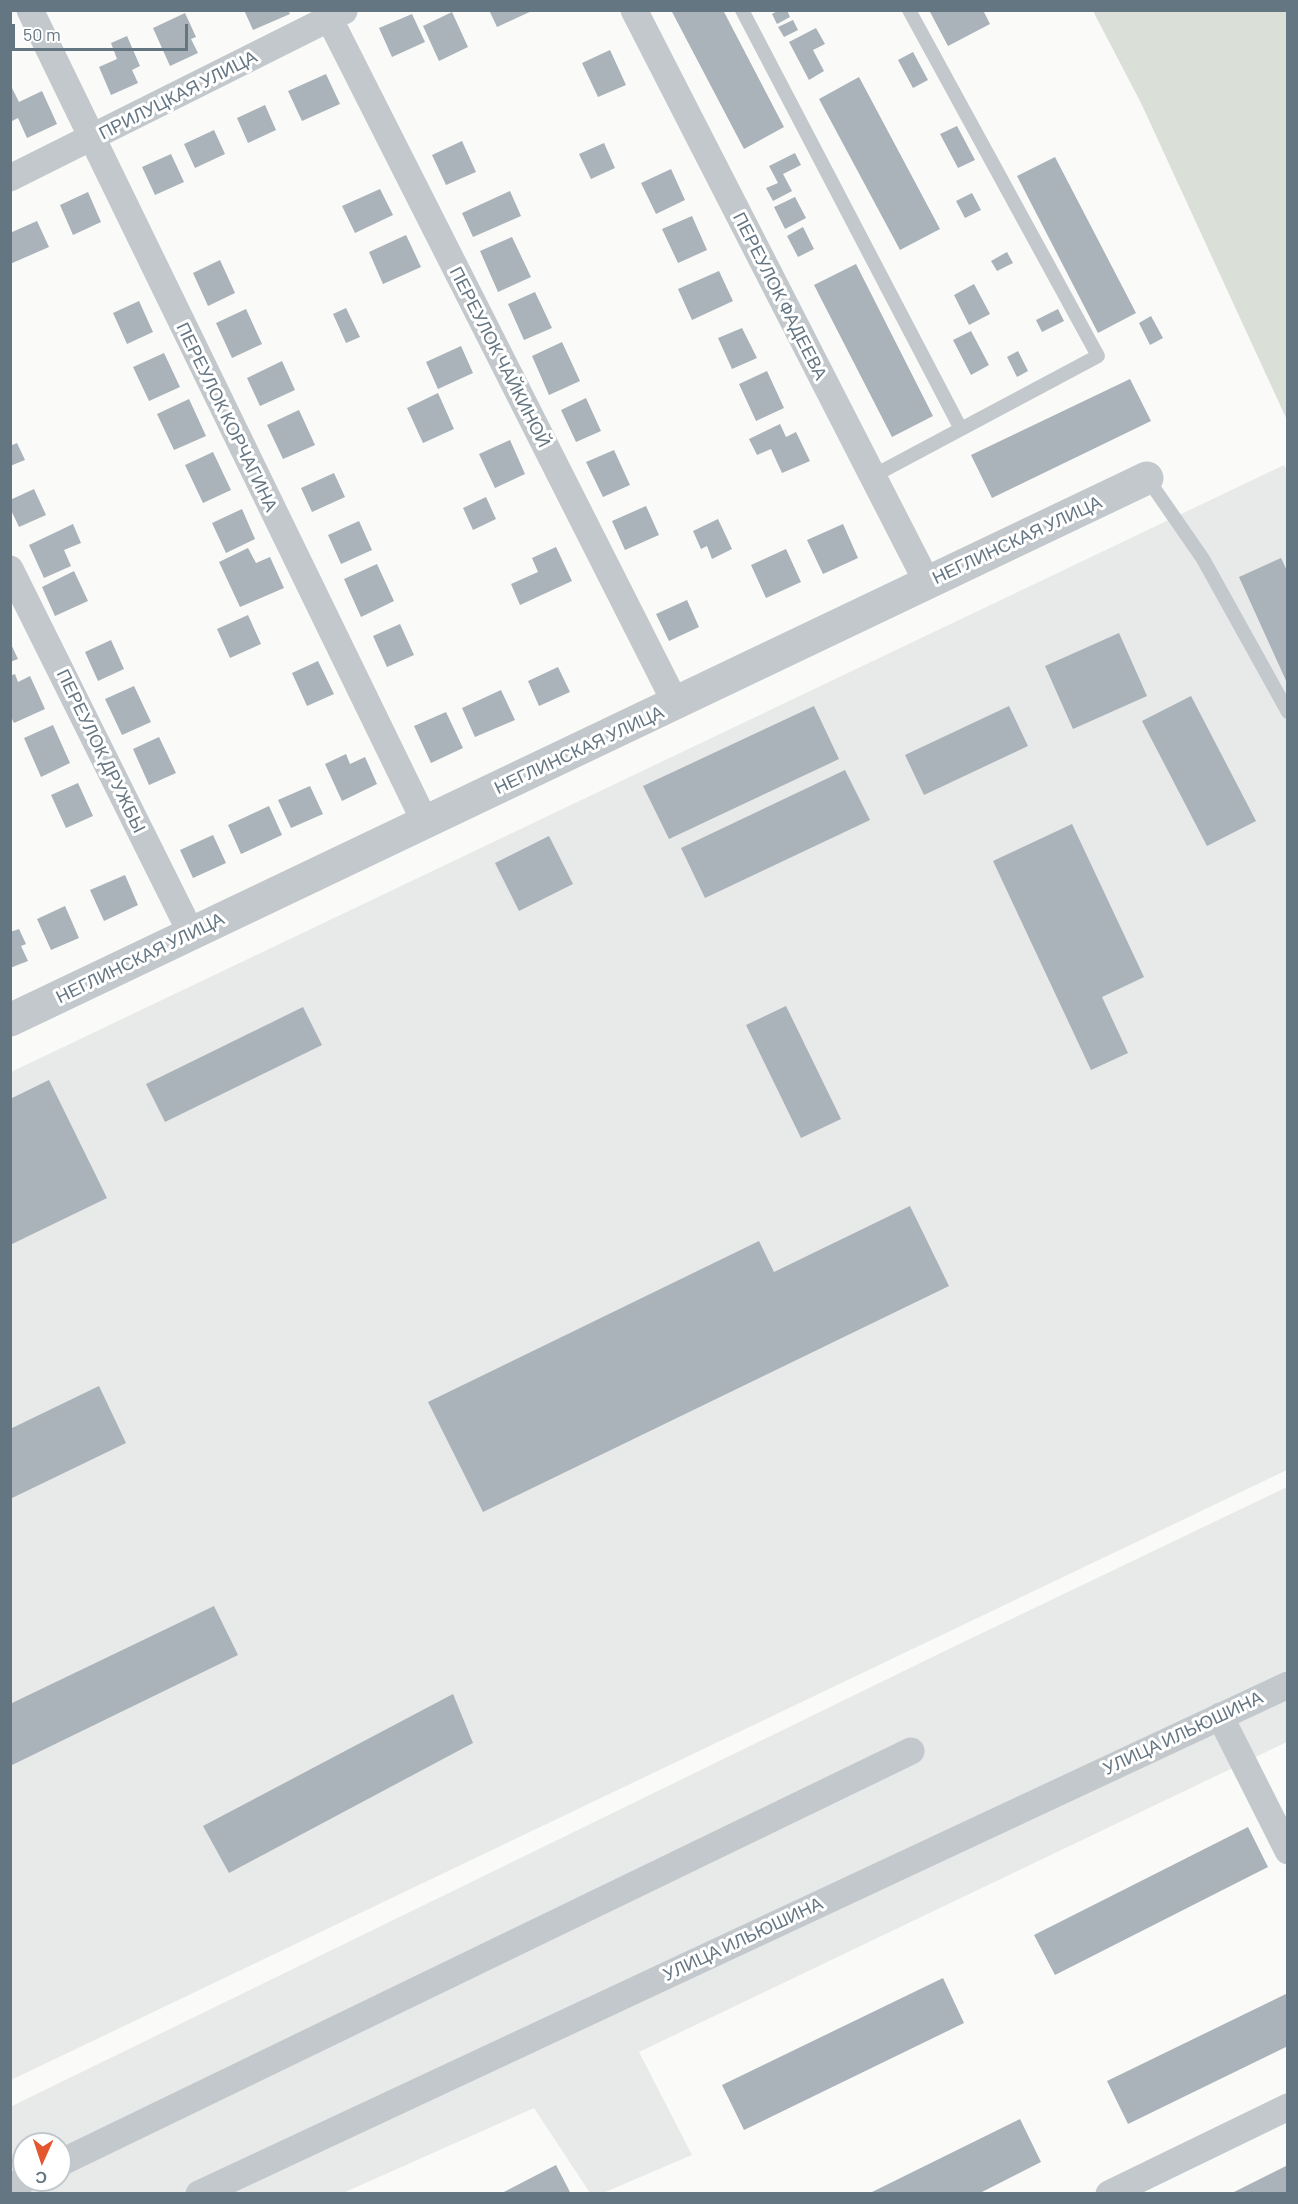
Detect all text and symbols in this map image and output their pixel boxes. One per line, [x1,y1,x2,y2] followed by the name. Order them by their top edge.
[15,12,190,50] scale bar
[23,23,61,45] text: 50 m
[95,46,261,144] street label: ПРИЛУЦКАЯ УЛИЦА
[728,209,832,383] street label: ПЕРЕУЛОК ФАДЕЕВА
[445,263,555,451] street label: ПЕРЕУЛОК ЧАЙКИНОЙ
[172,319,282,515] street label: ПЕРЕУЛОК КОРЧАГИНА
[929,491,1105,589] street label: НЕГЛИНСКАЯ УЛИЦА
[52,666,150,836] street label: ПЕРЕУЛОК ДРУЖБЫ
[491,701,667,799] street label: НЕГЛИНСКАЯ УЛИЦА
[52,908,228,1008] street label: НЕГЛИНСКАЯ УЛИЦА
[1100,1687,1266,1779] street label: УЛИЦА ИЛЬЮШИНА
[660,1893,826,1985] street label: УЛИЦА ИЛЬЮШИНА
[12,2132,72,2192] north arrow
[35,2169,47,2188] text: С

